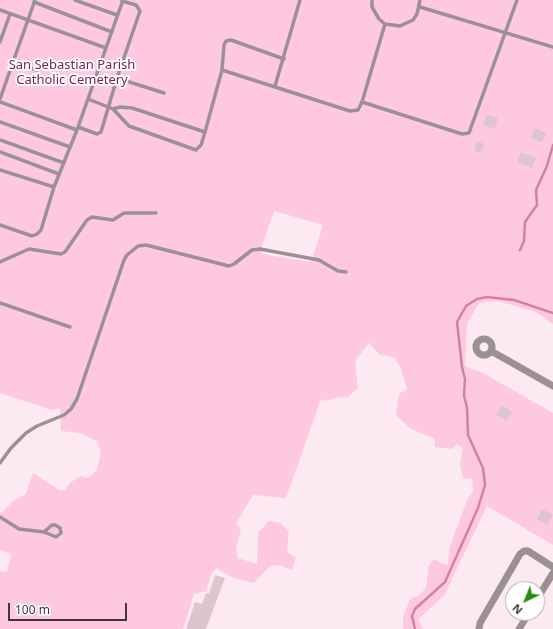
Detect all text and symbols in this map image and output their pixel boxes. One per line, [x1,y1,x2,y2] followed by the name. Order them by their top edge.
[9,57,135,88] park label: San Sebastian Parish Catholic Cemetery
[505,581,545,621] north arrow
[10,595,129,621] scale bar
[15,601,50,618] text: 100 m
[509,601,526,618] text: N

